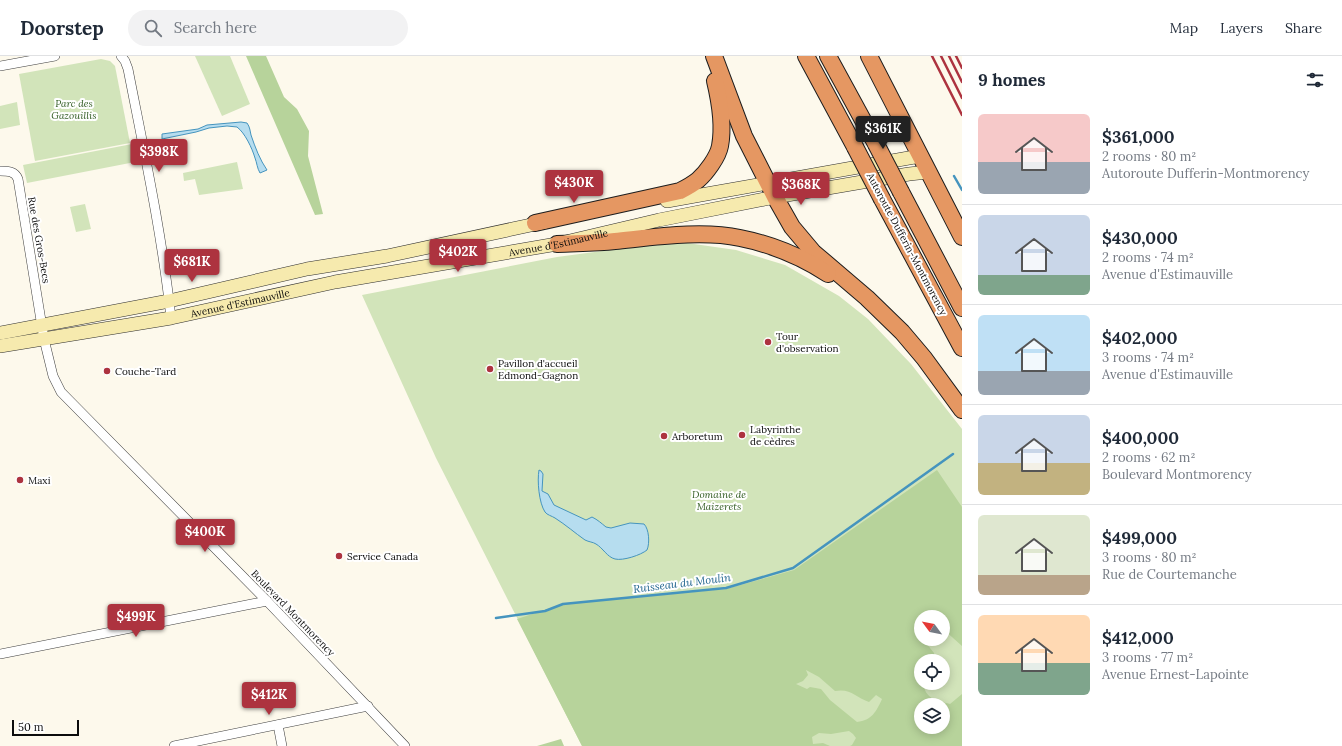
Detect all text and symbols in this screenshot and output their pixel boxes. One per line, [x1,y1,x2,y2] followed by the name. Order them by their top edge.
[128,10,408,46] search box
[20,16,104,40] text: Doorstep
[142,17,164,39] icon: search
[174,18,257,37] text: Search here
[1170,19,1198,37] text: Map
[1220,19,1263,37] text: Layers
[1285,19,1322,37] text: Share
[978,69,1045,91] text: 9 homes
[1304,69,1326,91] icon: filters
[51,97,97,122] park label: Parc des Gazouillis
[855,116,911,150] pin: $361K
[865,120,901,137] text: $361K
[1102,126,1175,148] text: $361,000
[1010,130,1058,178] icon: home
[131,139,187,173] pin: $398K
[139,143,179,160] text: $398K
[1102,148,1196,165] text: 2 rooms · 80 m²
[1102,165,1309,182] text: Autoroute Dufferin-Montmorency
[546,170,602,204] pin: $430K
[863,170,951,318] street label: Autoroute Dufferin-Montmorency
[773,172,829,206] pin: $368K
[554,174,594,191] text: $430K
[781,176,821,193] text: $368K
[25,196,53,285] street label: Rue des Gros-Becs
[507,226,610,259] street label: Avenue d'Estimauville
[1102,227,1178,249] text: $430,000
[1010,231,1058,279] icon: home
[430,239,486,273] pin: $402K
[438,243,478,260] text: $402K
[164,249,220,283] pin: $681K
[1102,249,1194,266] text: 2 rooms · 74 m²
[173,253,211,270] text: $681K
[1102,266,1233,283] text: Avenue d'Estimauville
[188,286,291,320] street label: Avenue d'Estimauville
[1102,327,1178,349] text: $402,000
[776,330,839,355] place label: Tour d'observation
[1010,331,1058,379] icon: home
[763,337,773,347] marker: Tour d'observation
[1102,349,1194,366] text: 3 rooms · 74 m²
[498,357,578,382] place label: Pavillon d'accueil Edmond-Gagnon
[485,364,495,374] marker: Pavillon d'accueil Edmond-Gagnon
[115,365,176,378] place label: Couche-Tard
[102,366,112,376] marker: Couche-Tard
[1102,366,1233,383] text: Avenue d'Estimauville
[750,423,801,448] place label: Labyrinthe de cèdres
[1102,427,1179,449] text: $400,000
[671,430,723,443] place label: Arboretum
[737,430,747,440] marker: Labyrinthe de cèdres
[659,431,669,441] marker: Arboretum
[1010,431,1058,479] icon: home
[1102,449,1195,466] text: 2 rooms · 62 m²
[1102,466,1252,483] text: Boulevard Montmorency
[28,474,51,487] place label: Maxi
[15,475,25,485] marker: Maxi
[692,488,746,513] park label: Domaine de Maizerets
[177,519,233,553] pin: $400K
[185,523,225,540] text: $400K
[1102,527,1177,549] text: $499,000
[1010,531,1058,579] icon: home
[1102,549,1197,566] text: 3 rooms · 80 m²
[347,550,418,563] place label: Service Canada
[334,551,344,561] marker: Service Canada
[1102,566,1237,583] text: Rue de Courtemanche
[248,567,338,659] street label: Boulevard Montmorency
[632,570,732,596] water label: Ruisseau du Moulin
[108,604,164,638] pin: $499K
[117,608,156,625] text: $499K
[914,610,950,646] north arrow
[914,610,950,734] map controls
[1102,627,1174,649] text: $412,000
[1010,631,1058,679] icon: home
[1102,649,1193,666] text: 3 rooms · 77 m²
[914,654,950,690] button: locate
[1102,666,1249,683] text: Avenue Ernest-Lapointe
[241,682,297,716] pin: $412K
[251,686,287,703] text: $412K
[914,698,950,734] button: layers
[12,718,79,737] scale bar
[18,720,44,734] text: 50 m

